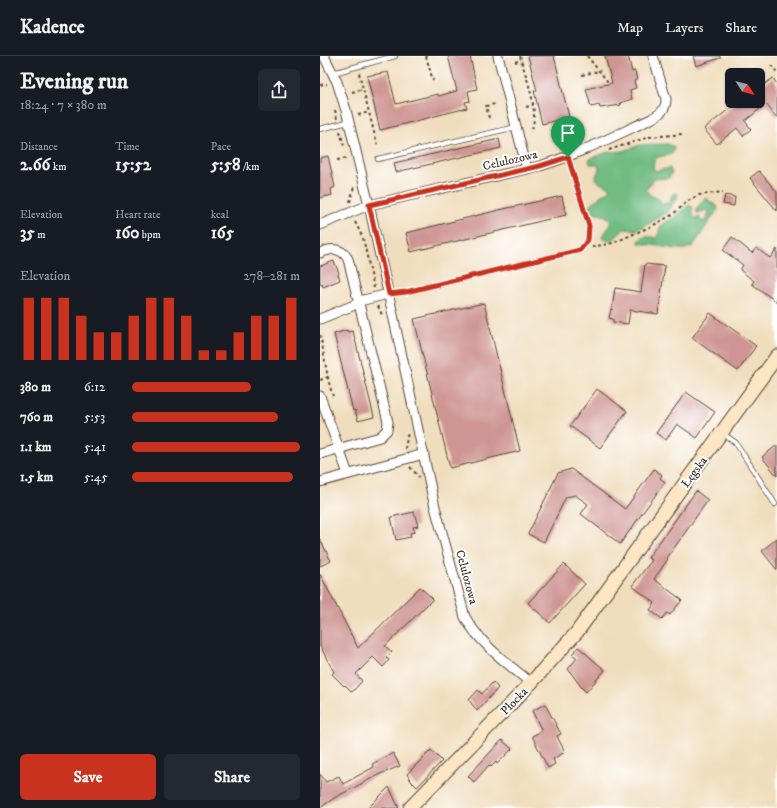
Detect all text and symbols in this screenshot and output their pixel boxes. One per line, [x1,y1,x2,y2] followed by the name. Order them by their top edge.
[20,16,85,39] text: Kadence
[617,19,643,37] text: Map
[665,19,703,37] text: Layers
[725,19,757,37] text: Share
[20,68,128,95] text: Evening run
[725,68,765,108] north arrow
[725,68,765,108] map controls
[258,69,300,111] button: share
[20,97,107,113] text: 18:24 · 7 × 380 m
[551,116,585,157] pin
[557,122,579,144] icon: arrive
[20,140,58,154] text: Distance
[115,140,139,154] text: Time
[211,140,231,154] text: Pace
[481,147,540,174] street label: Celulozowa
[20,154,50,176] text: 2.66
[115,154,151,176] text: 15:52
[211,154,240,176] text: 5:58
[50,160,66,174] text: km
[240,160,260,174] text: /km
[20,208,63,222] text: Elevation
[115,208,160,222] text: Heart rate
[211,208,229,222] text: kcal
[20,222,35,244] text: 35
[115,222,140,244] text: 160
[211,222,234,244] text: 165
[35,228,45,242] text: m
[140,228,161,242] text: bpm
[20,268,70,284] text: Elevation
[244,268,300,284] text: 278–281 m
[20,379,51,395] text: 380 m
[84,379,105,395] text: 6:12
[20,409,53,425] text: 760 m
[84,409,105,425] text: 5:53
[20,439,52,455] text: 1.1 km
[84,439,106,455] text: 5:41
[678,453,711,491] street label: Łęgska
[20,469,53,485] text: 1.5 km
[84,469,108,485] text: 5:45
[452,548,481,607] street label: Celulozowa
[498,684,532,718] street label: Płocka
[20,754,156,800] button: Save
[164,754,300,800] button: Share

